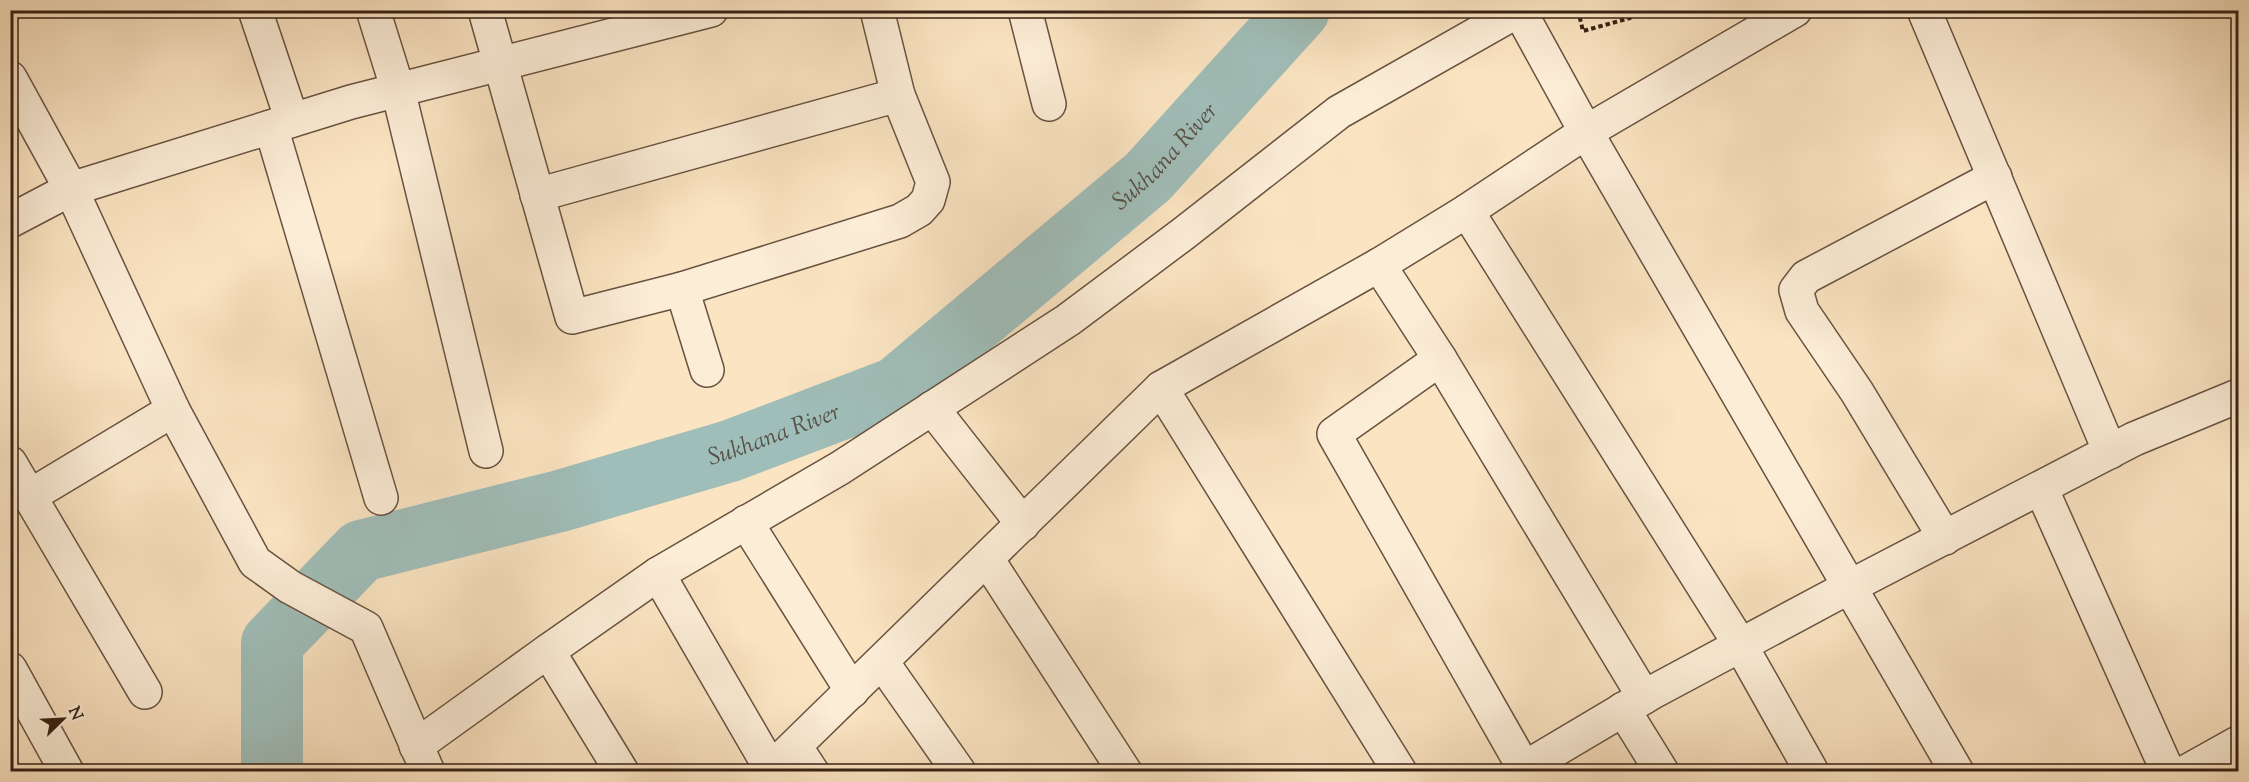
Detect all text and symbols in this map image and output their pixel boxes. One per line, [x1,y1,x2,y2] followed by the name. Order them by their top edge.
[1105,96,1227,219] water label: Sukhana River
[704,396,846,476] water label: Sukhana River
[33,689,93,749] north arrow
[61,703,88,725] text: N

